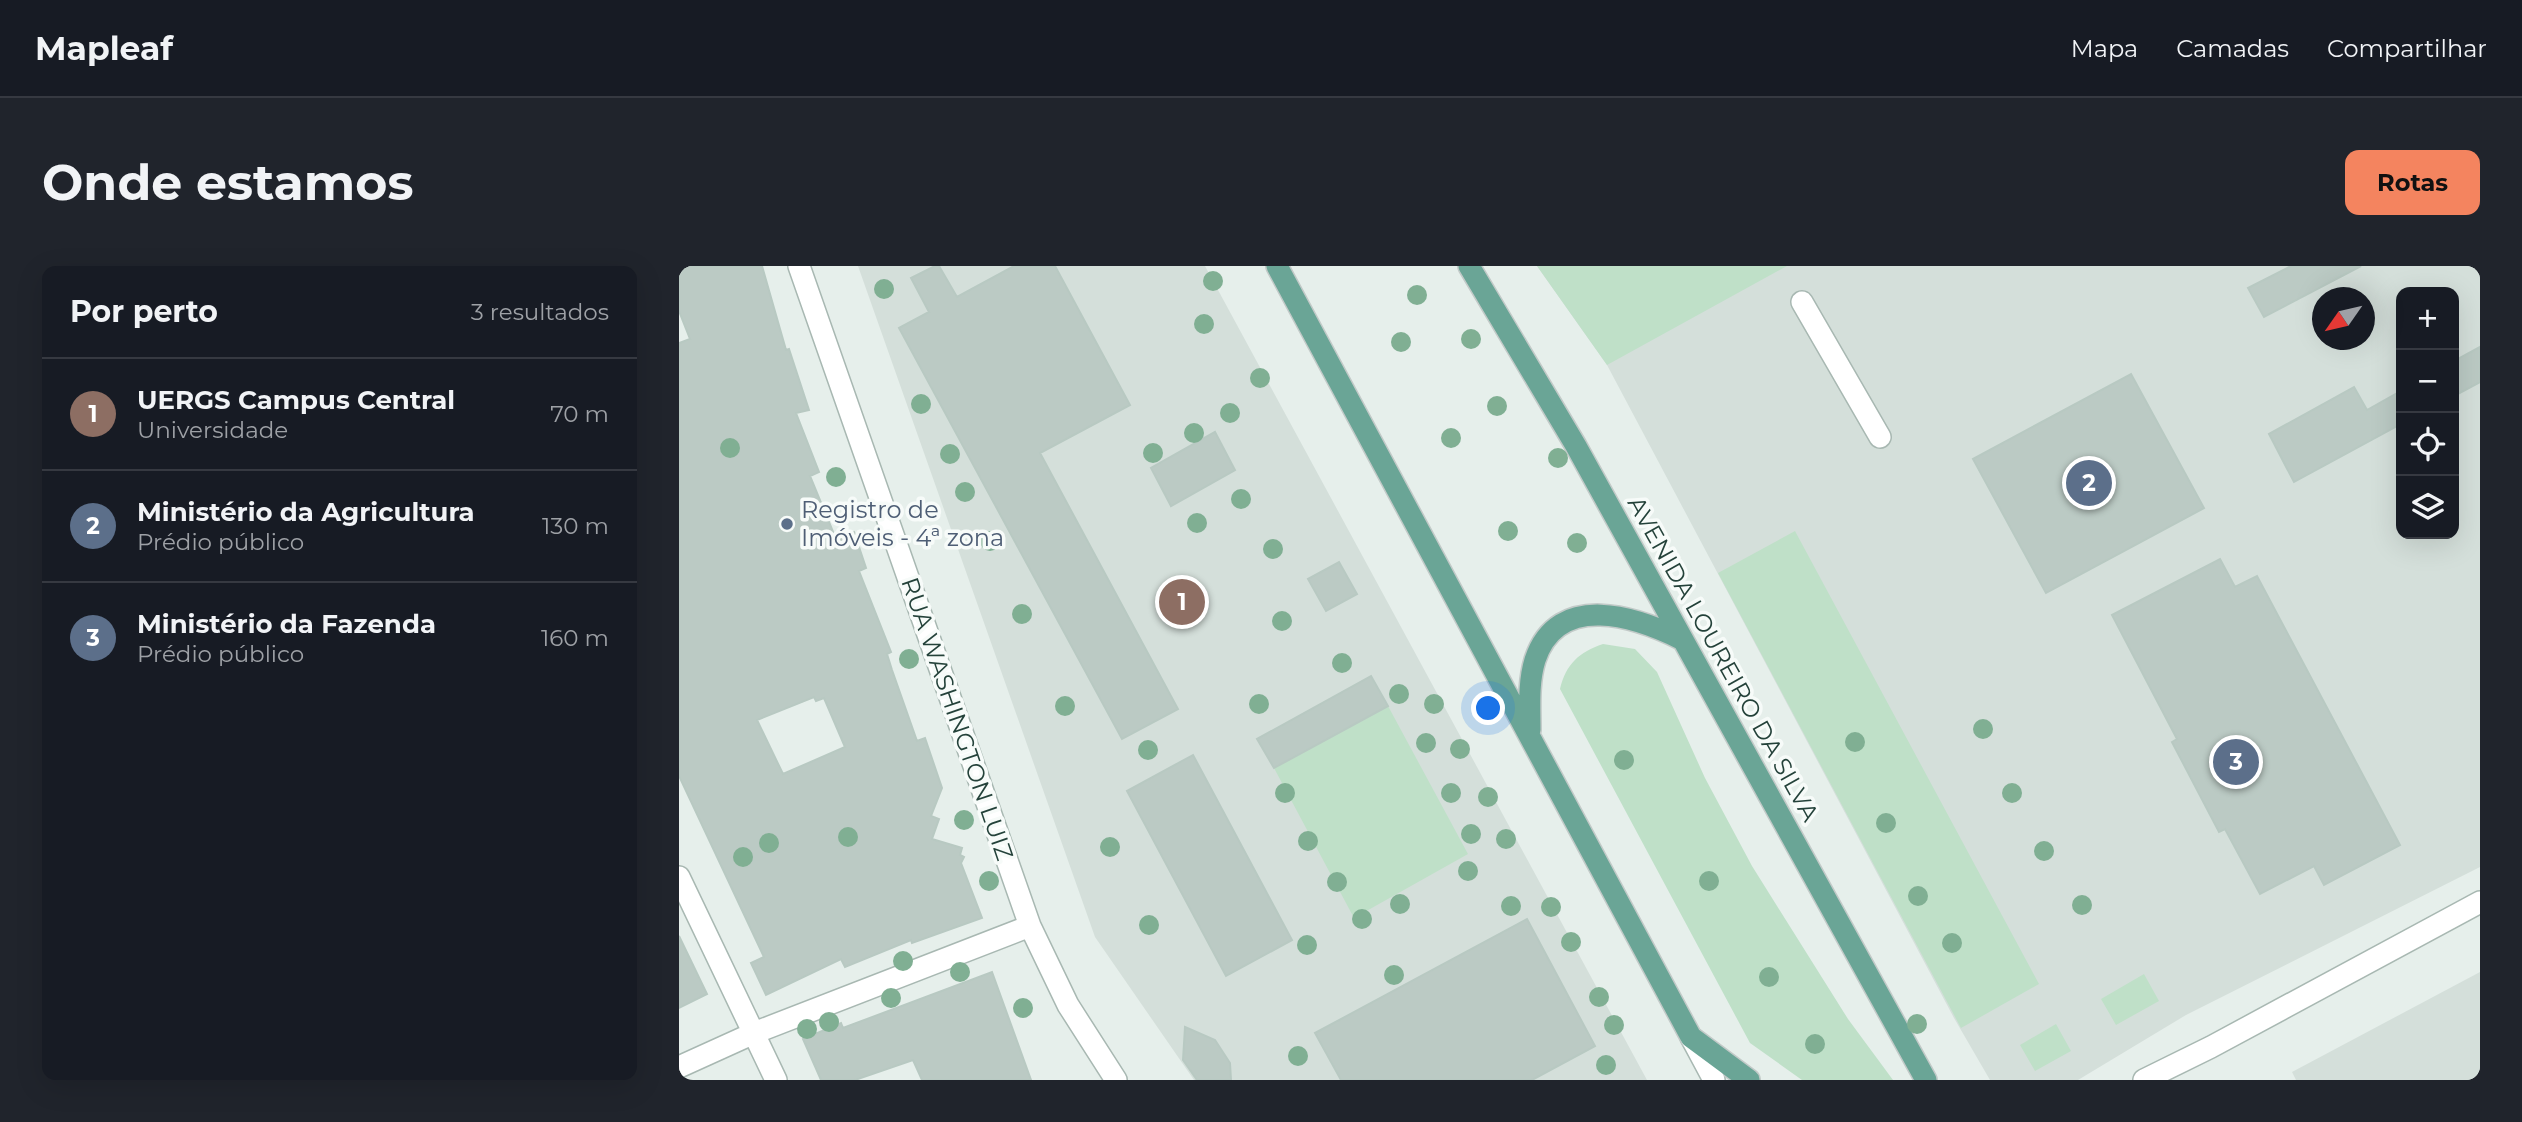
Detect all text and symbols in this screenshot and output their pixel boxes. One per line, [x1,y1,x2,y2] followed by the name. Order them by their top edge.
[35,28,173,68] text: Mapleaf
[2071,34,2138,63] text: Mapa
[2176,34,2289,63] text: Camadas
[2327,34,2487,63] text: Compartilhar
[2345,150,2480,215] button: Rotas
[42,153,413,212] text: Onde estamos
[2312,287,2375,350] north arrow
[2396,287,2459,539] map controls
[2396,287,2459,350] button: +
[70,293,218,330] text: Por perto
[471,298,609,326] text: 3 resultados
[2396,350,2459,413] button: −
[137,384,455,416] text: UERGS Campus Central
[88,400,98,428] text: 1
[550,400,609,428] text: 70 m
[2396,413,2459,476] button: locate
[137,416,288,444] text: Universidade
[2066,457,2112,509] pin: 2
[2396,476,2459,539] button: layers
[1622,491,1825,827] street label: AVENIDA LOUREIRO DA SILVA
[801,495,1004,552] place label: Registro de Imóveis - 4ª zona
[137,496,475,528] text: Ministério da Agricultura
[86,512,100,540] text: 2
[542,512,609,540] text: 130 m
[779,516,795,532] marker: Registro de Imóveis - 4ª zona
[137,528,304,556] text: Prédio público
[895,574,1020,864] street label: RUA WASHINGTON LUIZ
[1159,576,1205,628] pin: 1
[137,608,436,640] text: Ministério da Fazenda
[86,624,100,652] text: 3
[541,624,609,652] text: 160 m
[137,640,304,668] text: Prédio público
[1471,691,1505,725] your location
[2213,736,2259,788] pin: 3

